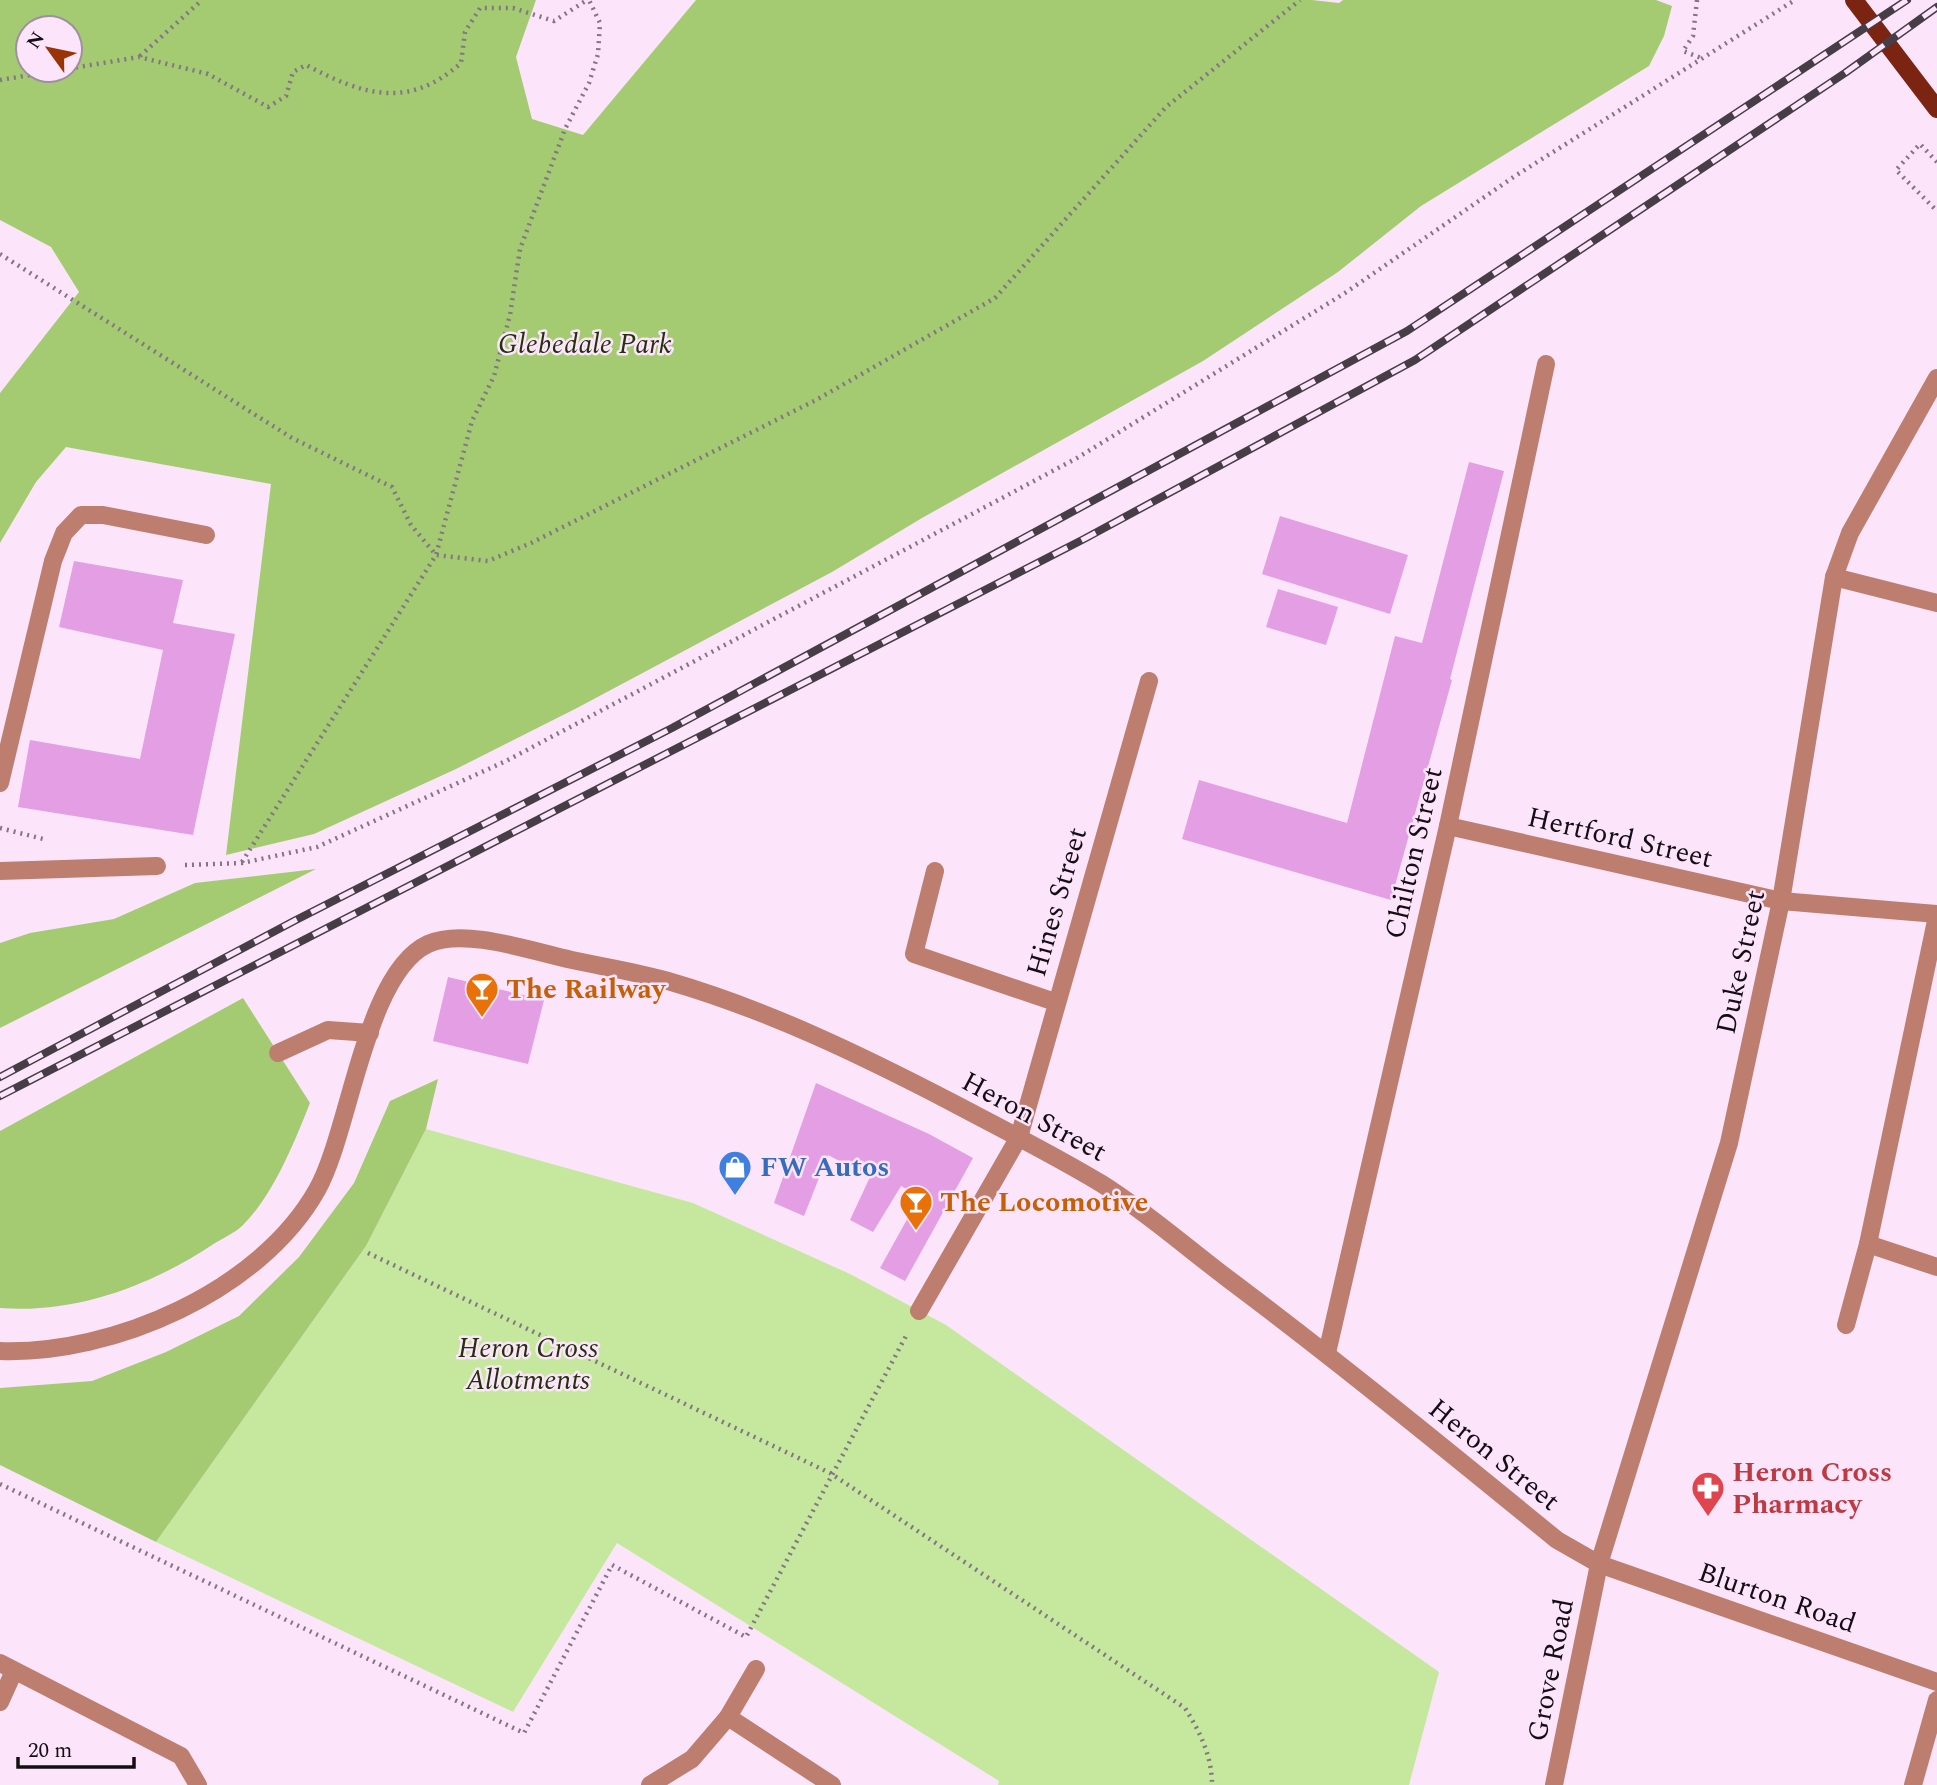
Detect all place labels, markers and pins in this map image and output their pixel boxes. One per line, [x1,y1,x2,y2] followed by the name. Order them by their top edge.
[506,968,667,1011] place label: The Railway
[463,970,501,1019] bar icon: The Railway
[760,1146,890,1189] place label: FW Autos
[716,1148,754,1197] shop icon: FW Autos
[940,1181,1148,1224] place label: The Locomotive
[897,1183,935,1232] bar icon: The Locomotive
[1732,1451,1892,1526] place label: Heron Cross Pharmacy
[1689,1469,1727,1518] pharmacy icon: Heron Cross Pharmacy

